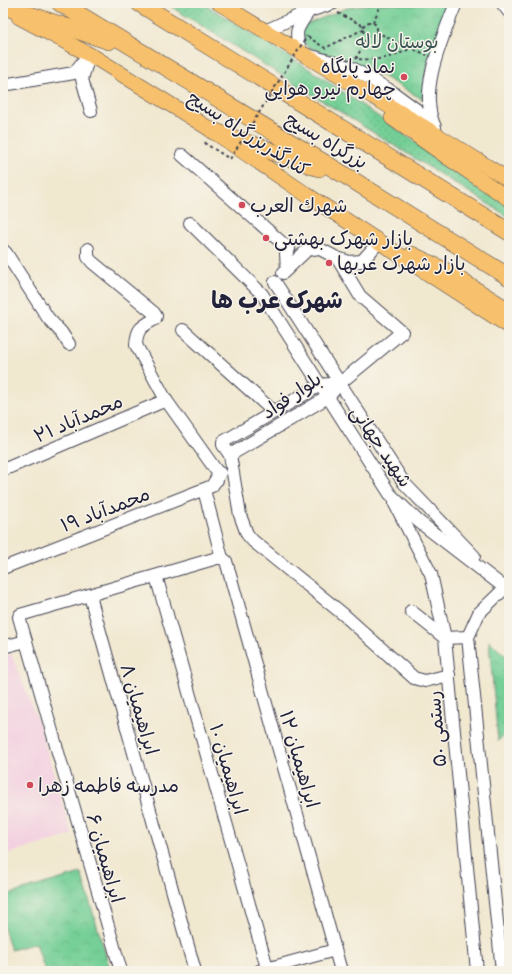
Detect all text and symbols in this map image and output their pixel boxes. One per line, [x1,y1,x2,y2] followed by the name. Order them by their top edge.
[355,30,439,54] park label: بوستان لاله
[265,55,396,103] place label: نماد پایگاه چهارم نیرو هوایی
[399,72,409,82] marker: نماد پایگاه چهارم نیرو هوایی
[183,86,314,182] street label: کنارگذربزرگراه بسیج
[281,107,372,175] street label: بزرگراه بسیج
[250,194,347,218] place label: شهرك العرب
[237,200,247,210] marker: شهرك العرب
[274,227,413,251] place label: بازار شهرک بهشتی
[261,233,271,243] marker: بازار شهرک بهشتی
[337,252,466,276] place label: بازار شهرک عربها
[324,258,334,268] marker: بازار شهرک عربها
[211,286,343,315] district label: شهرک عرب ها
[257,367,326,425] street label: بلوار فواد
[30,389,127,448] street label: محمدآباد ۲۱
[345,401,417,492] street label: شهید جهانی
[57,482,153,538] street label: محمدآباد ۱۹
[115,661,163,758] street label: ابراهیمیان ۸
[422,690,452,768] street label: رستمی ۵۰
[274,708,324,811] street label: ابراهیمیان ۱۲
[204,721,252,817] street label: ابراهیمیان ۱۰
[38,774,179,798] place label: مدرسه فاطمه زهرا
[25,780,35,790] marker: مدرسه فاطمه زهرا
[81,811,129,906] street label: ابراهیمیان ۶

